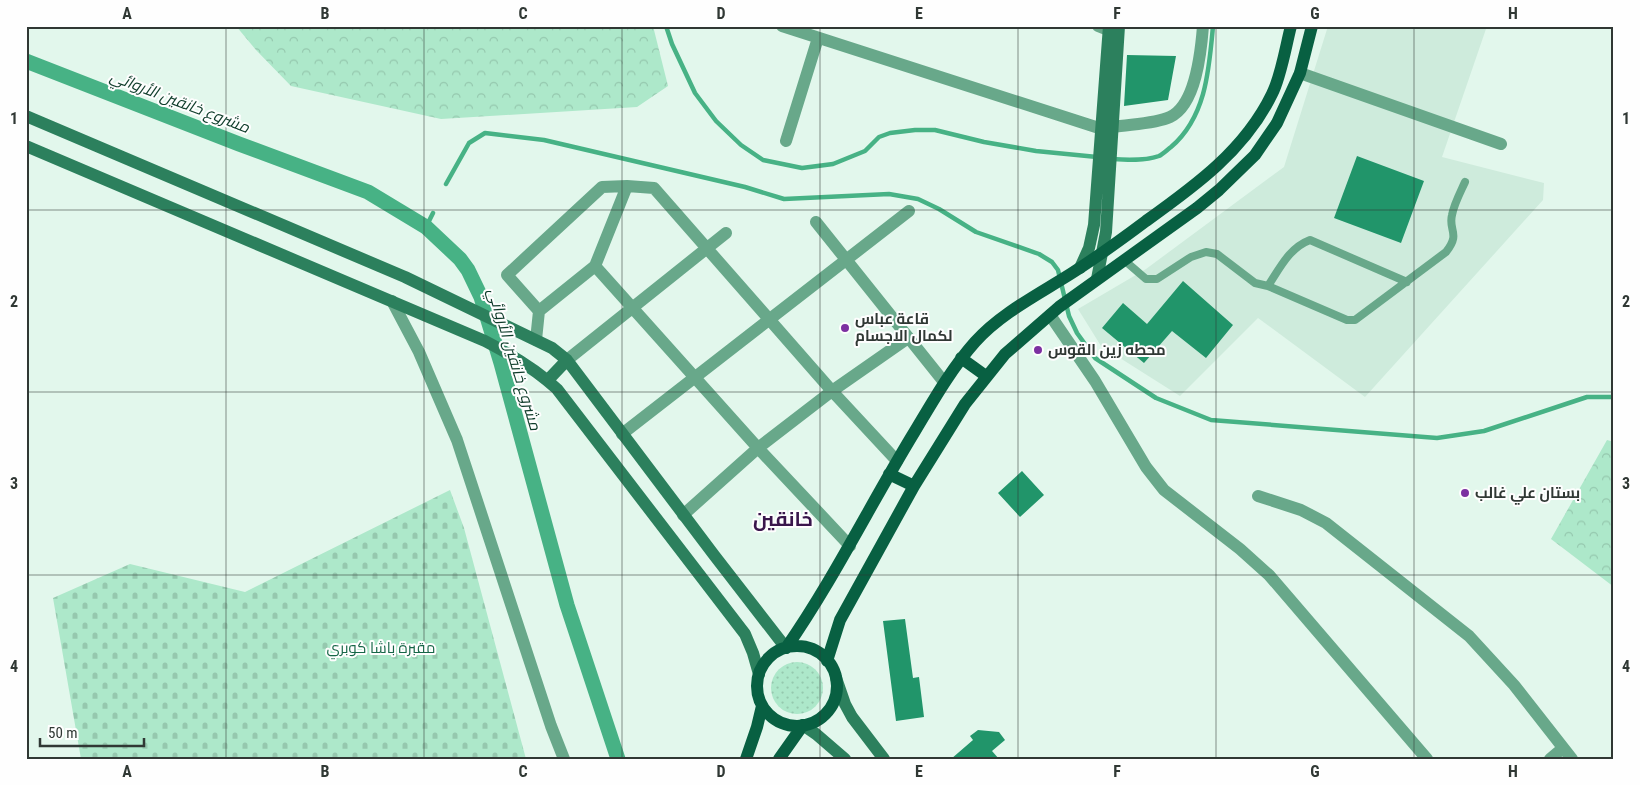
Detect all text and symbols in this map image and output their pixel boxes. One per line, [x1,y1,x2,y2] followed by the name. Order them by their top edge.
[122,4,132,23] text: A
[321,4,330,23] text: B
[518,4,528,23] text: C
[716,4,726,23] text: D
[915,4,923,23] text: E
[1113,4,1121,23] text: F
[1310,4,1320,23] text: G
[1508,4,1518,23] text: H
[106,66,253,140] water label: مشروع خانقين الأروائي
[10,109,18,128] text: 1
[1622,109,1630,128] text: 1
[481,286,545,434] water label: مشروع خانقين الأروائي
[10,292,18,311] text: 2
[1622,292,1630,311] text: 2
[855,310,953,346] place label: قاعة عباس لكمال الاجسام
[839,322,851,334] marker: قاعة عباس لكمال الاجسام
[1048,341,1166,359] place label: محطه زين القوس
[1032,344,1044,356] marker: محطه زين القوس
[10,474,18,493] text: 3
[1622,474,1630,493] text: 3
[1475,484,1580,505] place label: بستان علي غالب
[1459,487,1471,499] marker: بستان علي غالب
[753,507,813,531] district label: خانقين
[326,639,436,660] park label: مقبرة باشا كوبري
[10,657,18,676] text: 4
[1622,657,1630,676] text: 4
[40,715,144,747] scale bar
[48,724,78,742] text: 50 m
[122,762,132,781] text: A
[321,762,330,781] text: B
[518,762,528,781] text: C
[716,762,726,781] text: D
[915,762,923,781] text: E
[1113,762,1121,781] text: F
[1310,762,1320,781] text: G
[1508,762,1518,781] text: H

